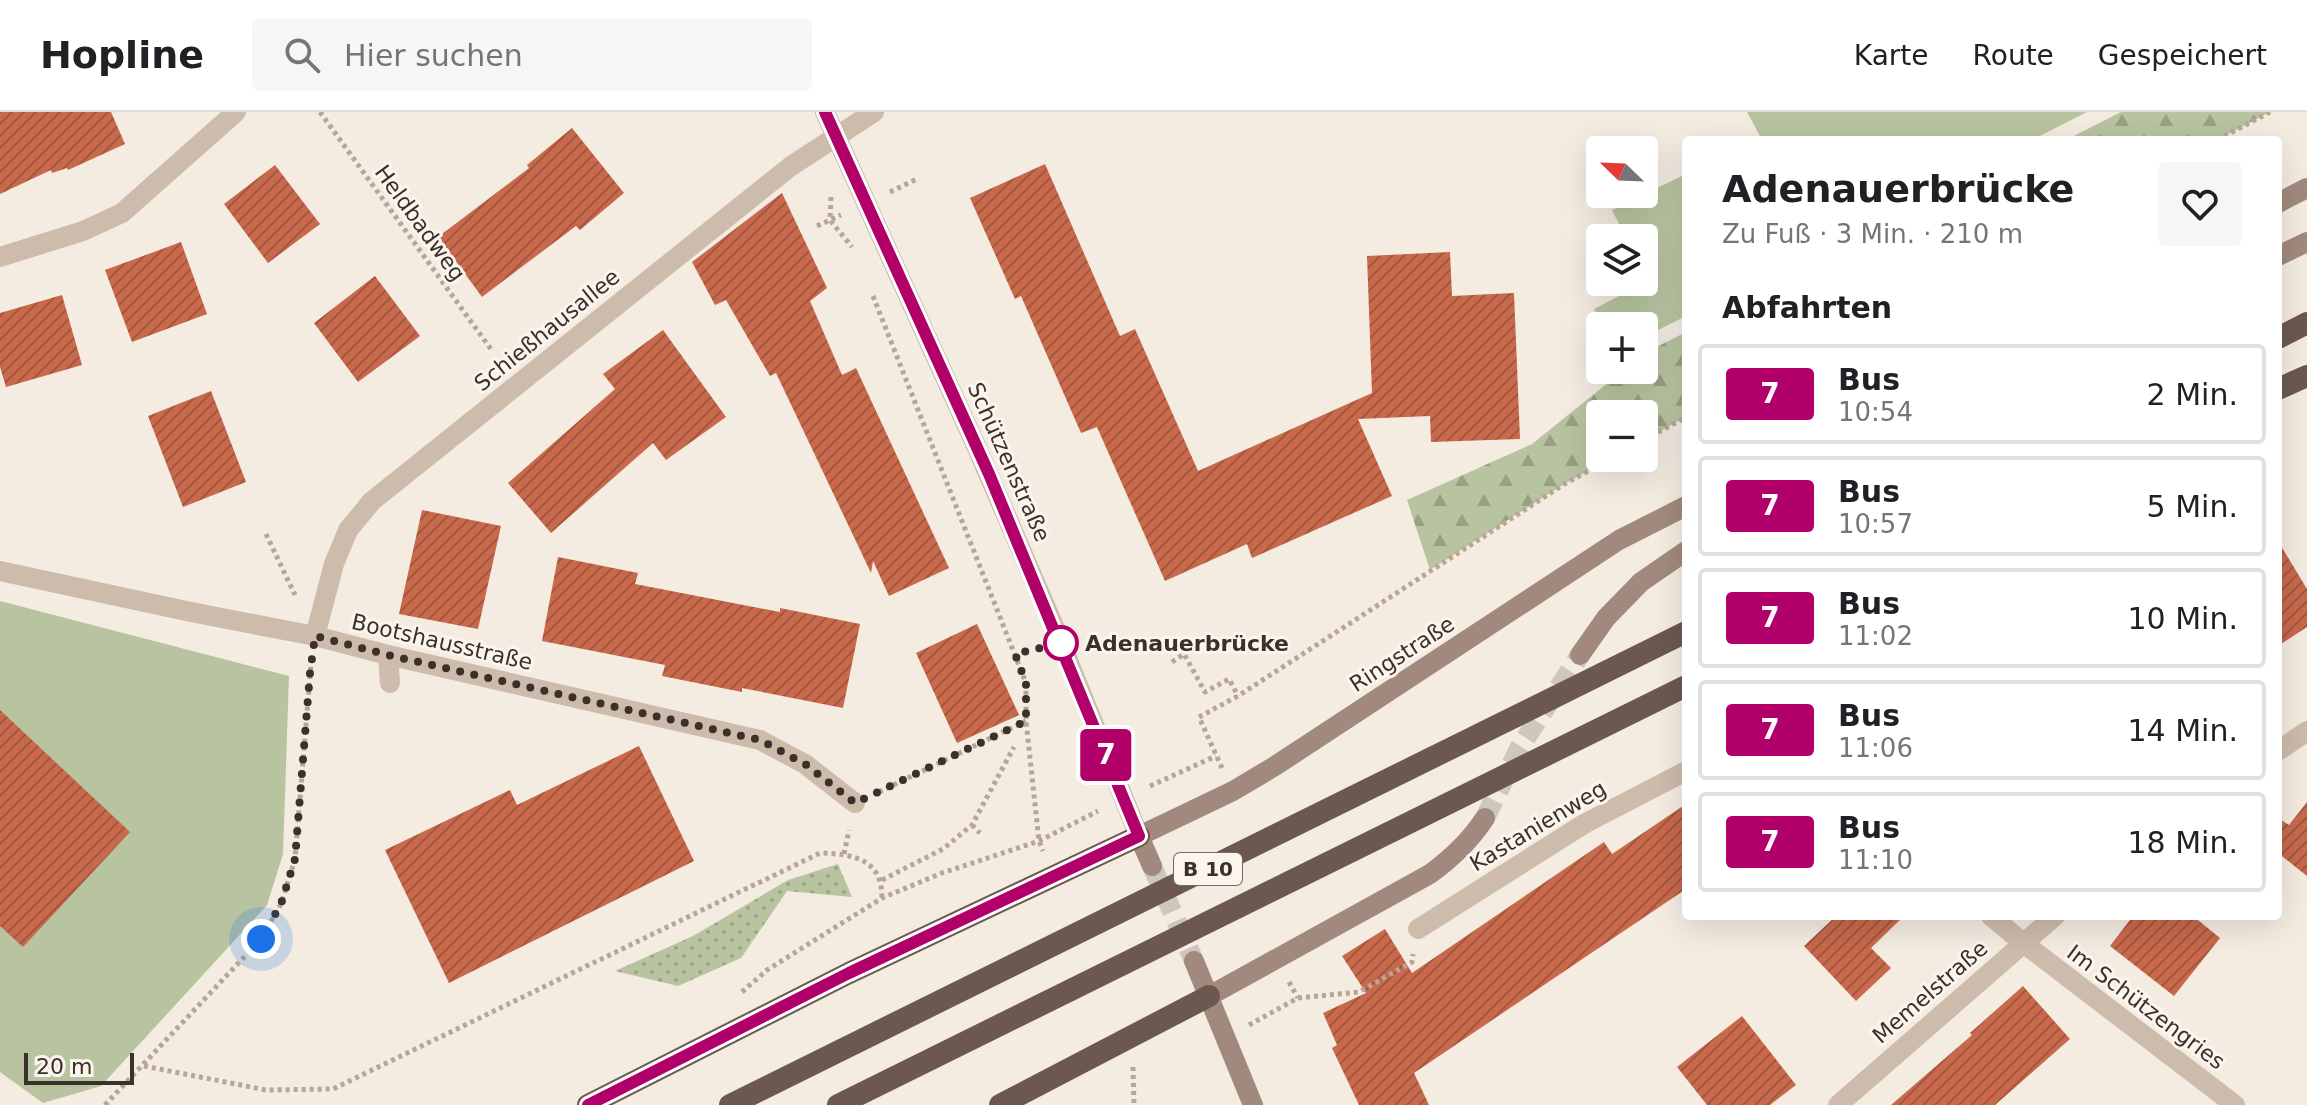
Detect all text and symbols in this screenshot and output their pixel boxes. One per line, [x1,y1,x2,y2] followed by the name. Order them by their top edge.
[252,19,812,91] search box
[40,33,204,77] text: Hopline
[280,33,324,77] icon: search
[344,38,523,73] text: Hier suchen
[1854,39,1929,72] text: Karte
[1973,39,2054,72] text: Route
[2098,39,2267,72] text: Gespeichert
[1586,136,1658,208] north arrow
[1586,136,1658,472] map controls
[370,160,470,286] street label: Heldbadweg
[2158,162,2242,246] button: heart
[1722,167,2074,211] text: Adenauerbrücke
[1722,219,2023,249] text: Zu Fuß · 3 Min. · 210 m
[1586,224,1658,296] button: layers
[470,264,624,396] street label: Schießhausallee
[1722,290,1892,325] text: Abfahrten
[1586,312,1658,384] button: +
[1838,362,1900,397] text: Bus
[1760,377,1780,410] text: 7
[2147,377,2238,412] text: 2 Min.
[963,379,1055,545] street label: Schützenstraße
[1838,397,1913,427] text: 10:54
[1586,400,1658,472] button: −
[1838,474,1900,509] text: Bus
[1760,489,1780,522] text: 7
[2147,489,2238,524] text: 5 Min.
[1838,509,1913,539] text: 10:57
[1838,586,1900,621] text: Bus
[1760,601,1780,634] text: 7
[2128,601,2238,636] text: 10 Min.
[349,609,535,675] street label: Bootshausstraße
[1345,611,1459,697] street label: Ringstraße
[1838,621,1913,651] text: 11:02
[1044,626,1078,660] marker: Adenauerbrücke
[1085,631,1289,656] place label: Adenauerbrücke
[1838,698,1900,733] text: Bus
[1760,713,1780,746] text: 7
[2128,713,2238,748] text: 14 Min.
[1080,729,1132,781] line badge: 7
[1838,733,1913,763] text: 11:06
[1096,738,1116,771] text: 7
[1466,776,1610,876] street label: Kastanienweg
[1838,810,1900,845] text: Bus
[1760,825,1780,858] text: 7
[2128,825,2238,860] text: 18 Min.
[1838,845,1913,875] text: 11:10
[1174,853,1242,885] road number: B 10
[241,919,281,959] your location
[1868,935,1992,1049] street label: Memelstraße
[2062,940,2230,1074] street label: Im Schützengries
[24,1049,134,1085] scale bar
[36,1054,92,1079] text: 20 m

